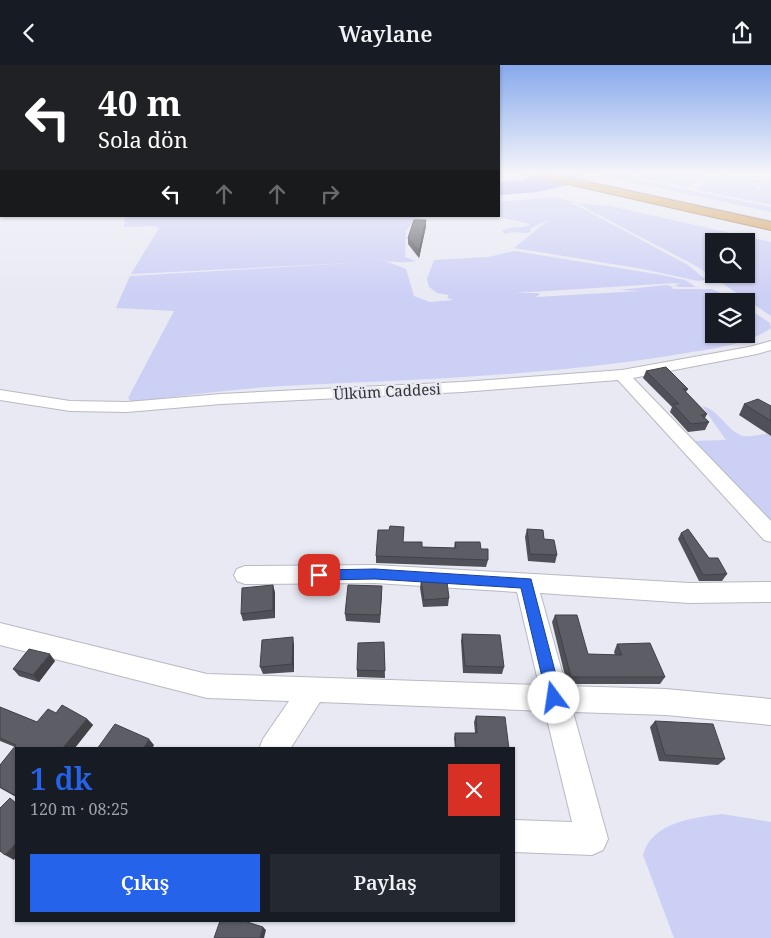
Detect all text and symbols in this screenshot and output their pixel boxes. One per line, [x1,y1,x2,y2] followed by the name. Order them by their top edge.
[339,18,432,48] text: Waylane
[15,19,43,47] icon: back
[728,19,756,47] icon: share
[98,79,181,126] text: 40 m
[15,85,80,150] icon: left
[98,124,188,154] text: Sola dön
[157,180,185,208] icon: left
[210,180,238,208] icon: ahead
[263,180,291,208] icon: ahead
[316,180,344,208] icon: right
[705,233,755,343] map controls
[705,233,755,283] button: search
[705,293,755,343] button: layers
[333,378,441,404] street label: Ülküm Caddesi
[298,554,340,596] pin
[305,561,333,589] icon: arrive
[527,671,579,723] position arrow
[30,758,92,799] text: 1 dk
[448,764,500,816] button: close
[30,798,129,820] text: 120 m · 08:25
[30,854,260,912] button: Çıkış
[270,854,500,912] button: Paylaş

